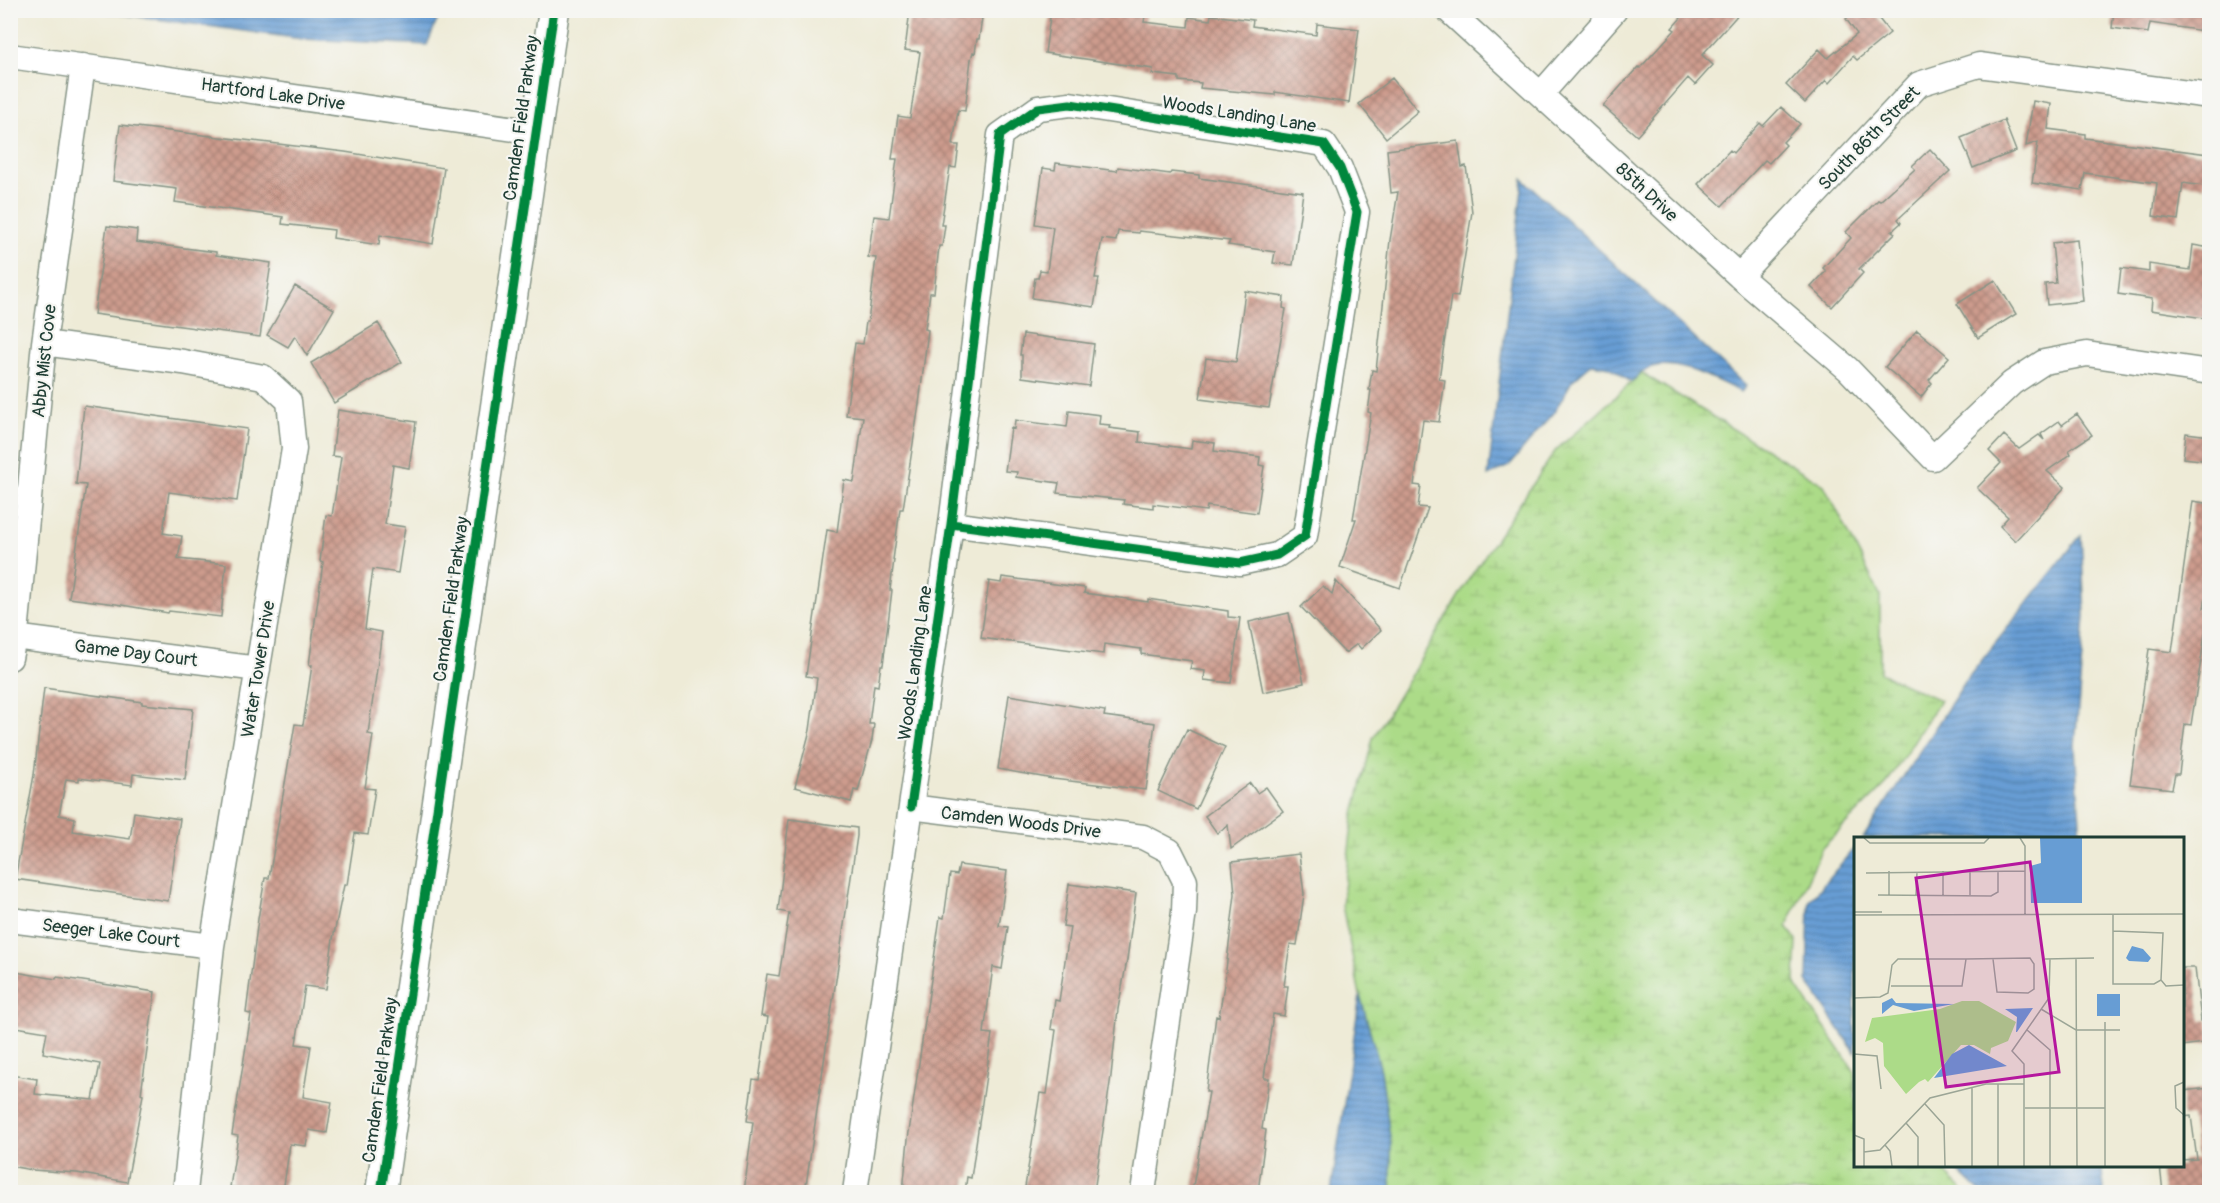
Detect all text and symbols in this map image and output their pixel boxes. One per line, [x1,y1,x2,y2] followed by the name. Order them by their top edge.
[499,34,545,202] street label: Camden Field Parkway
[199,73,347,116] street label: Hartford Lake Drive
[1814,81,1926,196] street label: South 86th Street
[1160,91,1318,138] street label: Woods Landing Lane
[1611,158,1683,227] street label: 85th Drive
[27,303,62,419] street label: Abby Mist Cove
[429,515,475,683] street label: Camden Field Parkway
[893,584,938,742] street label: Woods Landing Lane
[236,599,281,739] street label: Water Tower Drive
[73,635,200,673] street label: Game Day Court
[940,801,1102,844] street label: Camden Woods Drive
[1854,837,2184,1167] inset map
[41,914,182,953] street label: Seeger Lake Court
[358,996,404,1164] street label: Camden Field Parkway

